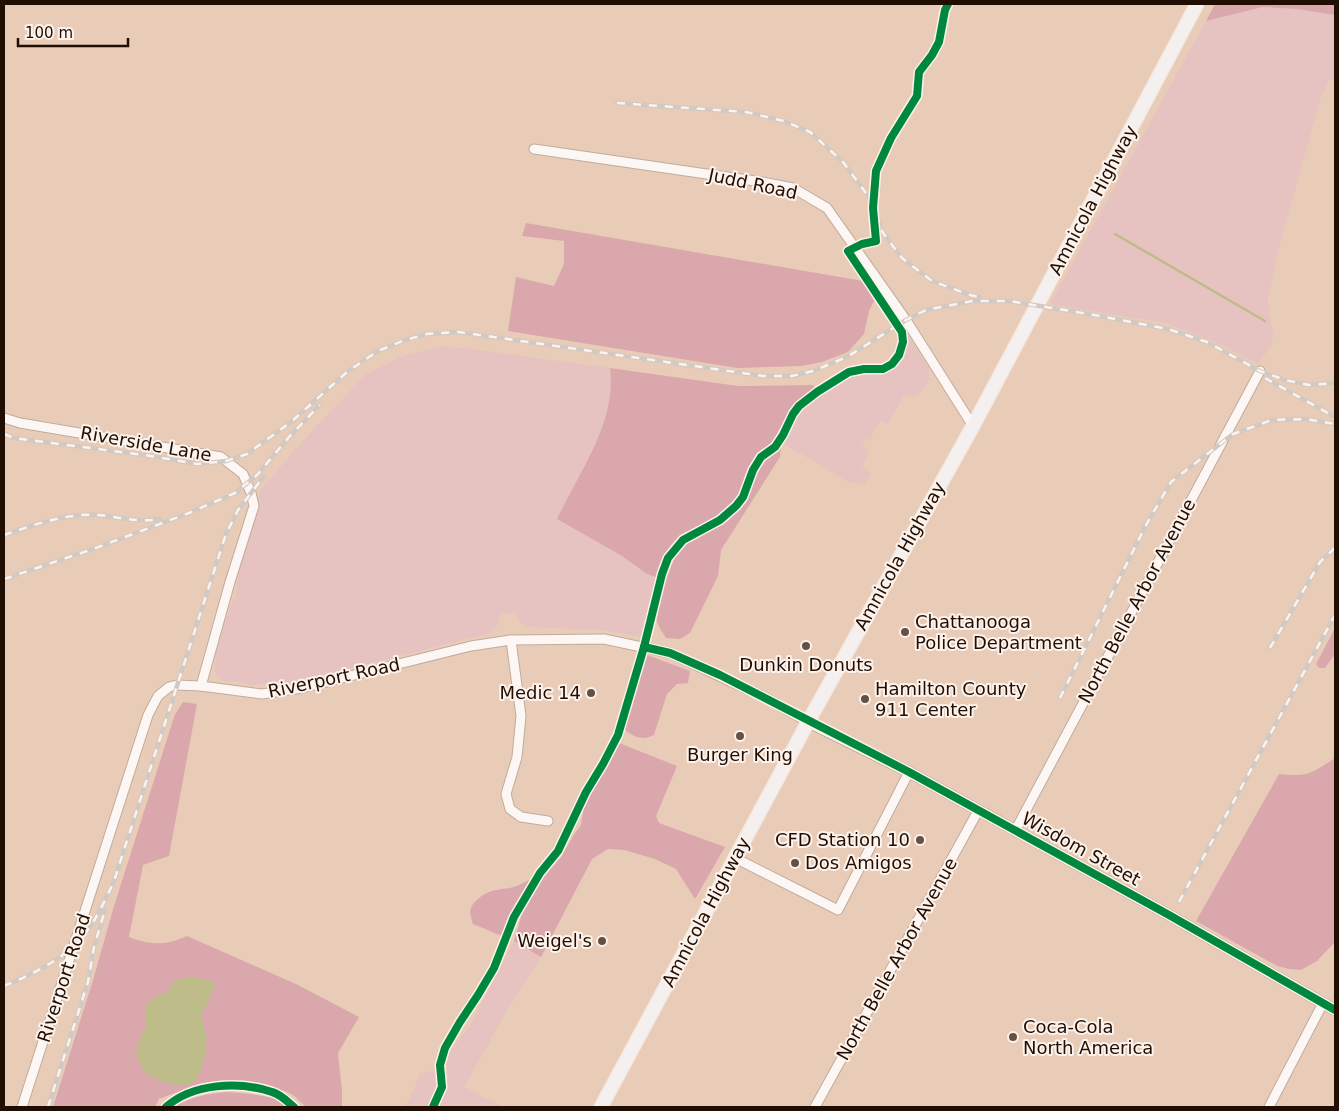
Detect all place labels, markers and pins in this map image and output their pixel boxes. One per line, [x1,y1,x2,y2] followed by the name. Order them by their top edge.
[915,611,1082,653] place label: Chattanooga Police Department
[899,626,911,638] marker: Chattanooga Police Department
[800,640,812,652] marker: Dunkin Donuts
[739,654,873,675] place label: Dunkin Donuts
[875,678,1027,720] place label: Hamilton County 911 Center
[499,682,581,703] place label: Medic 14
[585,687,597,699] marker: Medic 14
[859,693,871,705] marker: Hamilton County 911 Center
[734,730,746,742] marker: Burger King
[687,744,793,765] place label: Burger King
[775,829,910,850] place label: CFD Station 10
[914,834,926,846] marker: CFD Station 10
[805,852,912,873] place label: Dos Amigos
[789,857,801,869] marker: Dos Amigos
[517,930,592,951] place label: Weigel's
[596,935,608,947] marker: Weigel's
[1023,1016,1153,1058] place label: Coca-Cola North America
[1007,1031,1019,1043] marker: Coca-Cola North America

